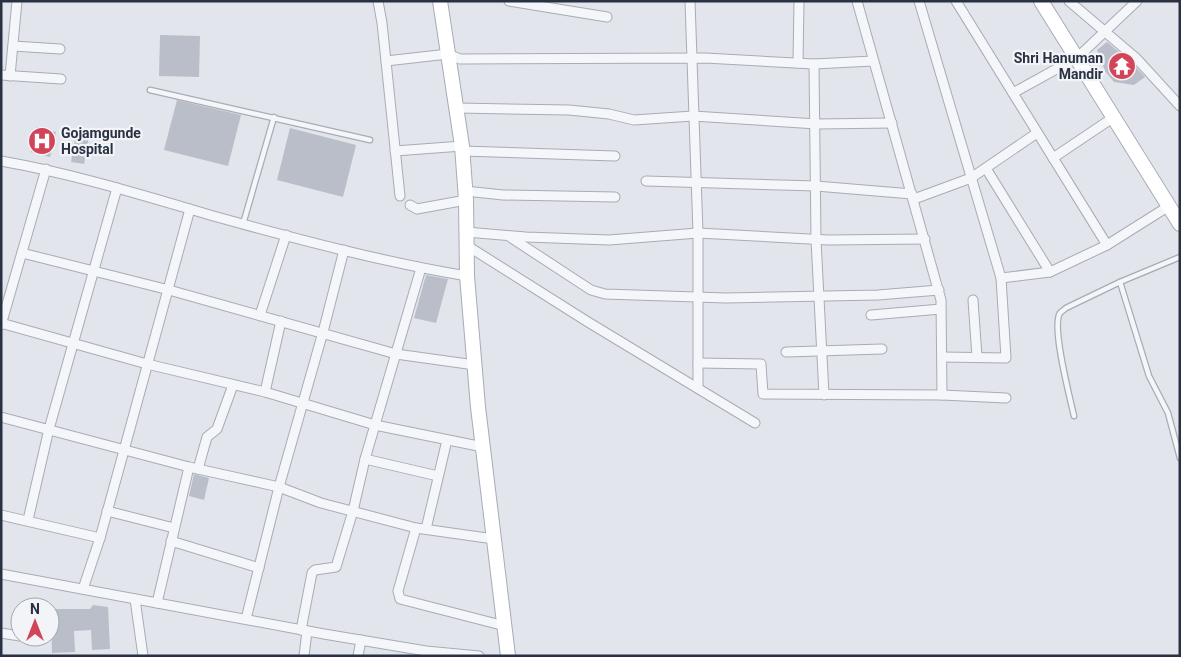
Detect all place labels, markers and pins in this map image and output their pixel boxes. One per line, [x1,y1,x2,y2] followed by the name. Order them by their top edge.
[1014,50,1103,82] place label: Shri Hanuman Mandir
[1107,51,1137,81] temple icon: Shri Hanuman Mandir
[61,125,141,157] place label: Gojamgunde Hospital
[27,126,57,156] hospital icon: Gojamgunde Hospital

